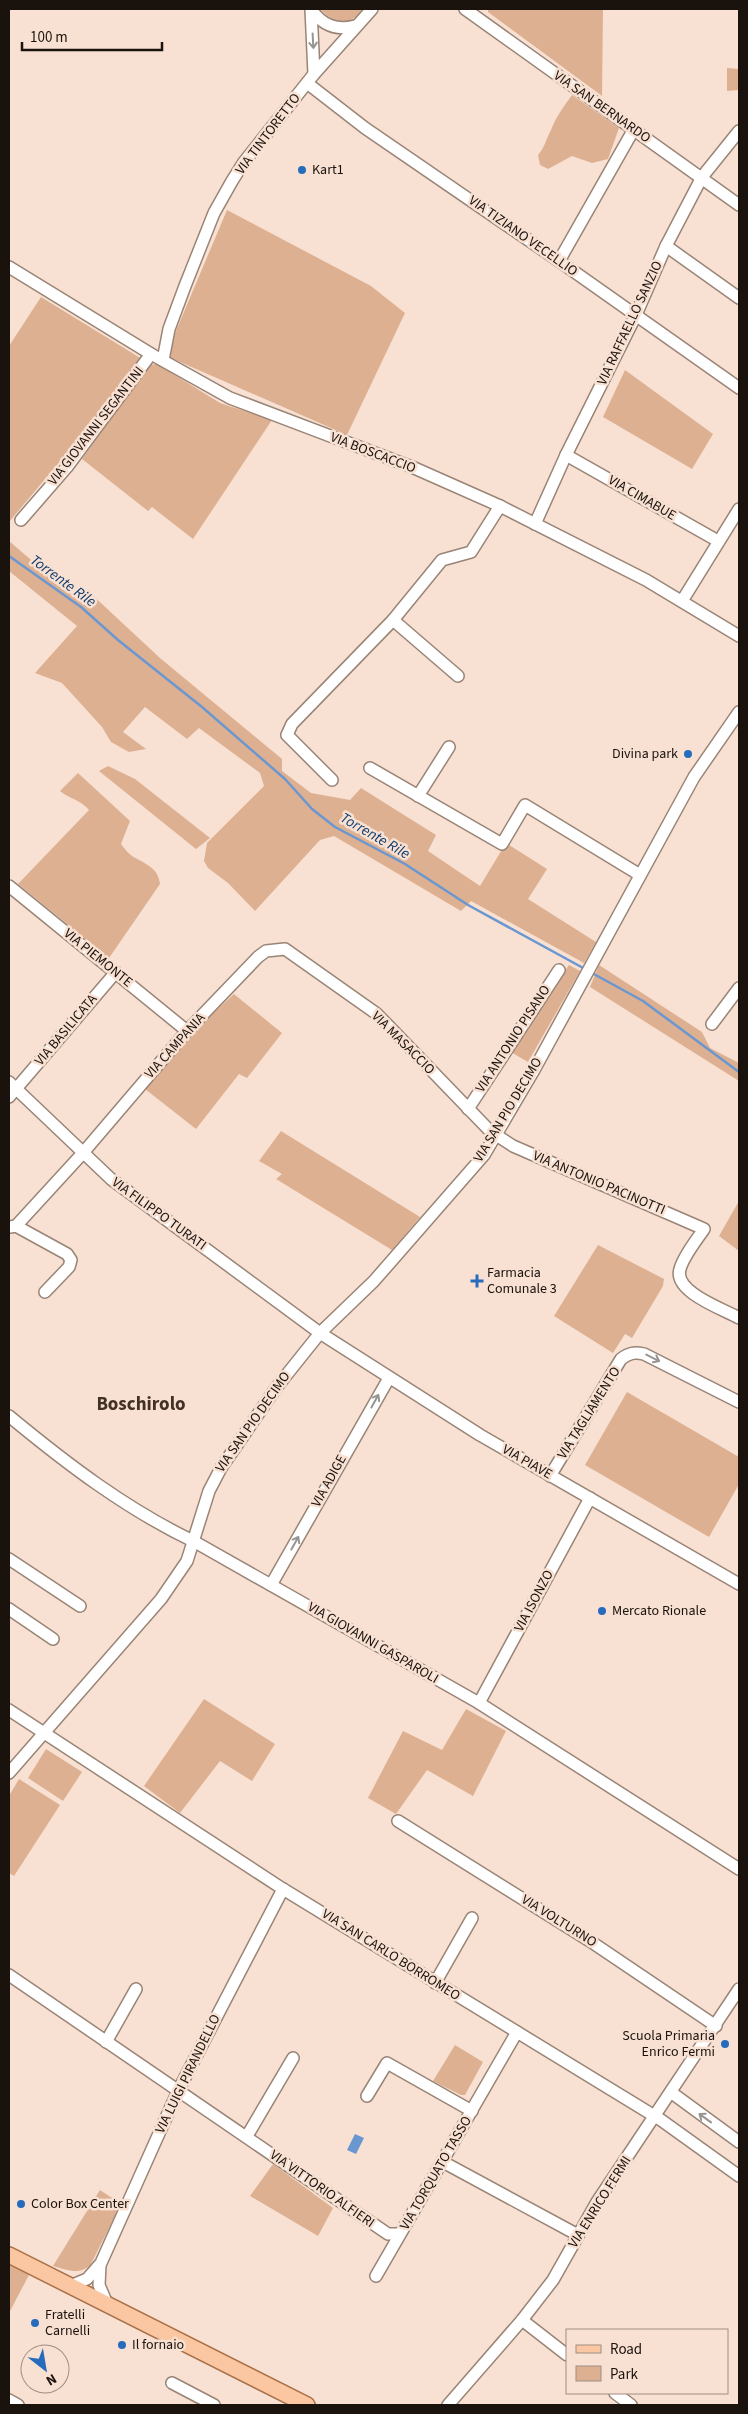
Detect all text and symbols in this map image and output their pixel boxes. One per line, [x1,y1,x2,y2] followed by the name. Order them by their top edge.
[22,20,162,52] scale bar
[30,27,68,48] text: 100 m
[308,33,317,49] one-way arrow
[549,66,655,148] street label: VIA SAN BERNARDO
[231,89,305,179] street label: VIA TINTORETTO
[312,160,344,180] place label: Kart1
[296,164,308,176] marker: Kart1
[464,191,582,281] street label: VIA TIZIANO VECELLIO
[592,258,668,388] street label: VIA RAFFAELLO SANZIO
[43,362,149,490] street label: VIA GIOVANNI SEGANTINI
[327,427,419,479] street label: VIA BOSCACCIO
[604,470,680,526] street label: VIA CIMABUE
[26,550,100,612] water label: Torrente Rile
[612,744,678,764] place label: Divina park
[682,748,694,760] marker: Divina park
[336,808,414,864] water label: Torrente Rile
[59,924,137,992] street label: VIA PIEMONTE
[471,981,555,1097] street label: VIA ANTONIO PISANO
[30,990,102,1070] street label: VIA BASILICATA
[367,1007,439,1079] street label: VIA MASACCIO
[140,1008,210,1083] street label: VIA CAMPANIA
[469,1054,547,1166] street label: VIA SAN PIO DECIMO
[530,1146,668,1220] street label: VIA ANTONIO PACINOTTI
[107,1173,211,1255] street label: VIA FILIPPO TURATI
[487,1263,557,1299] place label: Farmacia Comunale 3
[471,1275,483,1287] marker: Farmacia Comunale 3
[645,1354,660,1363] one-way arrow
[553,1363,625,1463] street label: VIA TAGLIAMENTO
[211,1367,295,1477] street label: VIA SAN PIO DECIMO
[96,1391,186,1418] district label: Boschirolo
[370,1395,380,1409] one-way arrow
[498,1440,556,1484] street label: VIA PIAVE
[306,1451,352,1511] street label: VIA ADIGE
[290,1536,300,1550] one-way arrow
[509,1567,559,1635] street label: VIA ISONZO
[304,1597,442,1689] street label: VIA GIOVANNI GASPAROLI
[612,1601,706,1621] place label: Mercato Rionale
[596,1605,608,1617] marker: Mercato Rionale
[517,1890,601,1952] street label: VIA VOLTURNO
[318,1904,464,2006] street label: VIA SAN CARLO BORROMEO
[150,2011,226,2137] street label: VIA LUIGI PIRANDELLO
[622,2026,715,2062] place label: Scuola Primaria Enrico Fermi
[719,2038,731,2050] marker: Scuola Primaria Enrico Fermi
[395,2112,477,2234] street label: VIA TORQUATO TASSO
[699,2113,713,2123] one-way arrow
[266,2145,378,2233] street label: VIA VITTORIO ALFIERI
[564,2152,636,2252] street label: VIA ENRICO FERMI
[31,2194,129,2214] place label: Color Box Center
[15,2198,27,2210] marker: Color Box Center
[45,2305,90,2341] place label: Fratelli Carnelli
[29,2317,41,2329] marker: Fratelli Carnelli
[566,2329,728,2394] legend
[132,2335,184,2355] place label: Il fornaio
[116,2339,128,2351] marker: Il fornaio
[610,2339,642,2360] text: Road
[20,2344,70,2394] north arrow
[610,2364,639,2385] text: Park
[42,2368,60,2390] text: N

